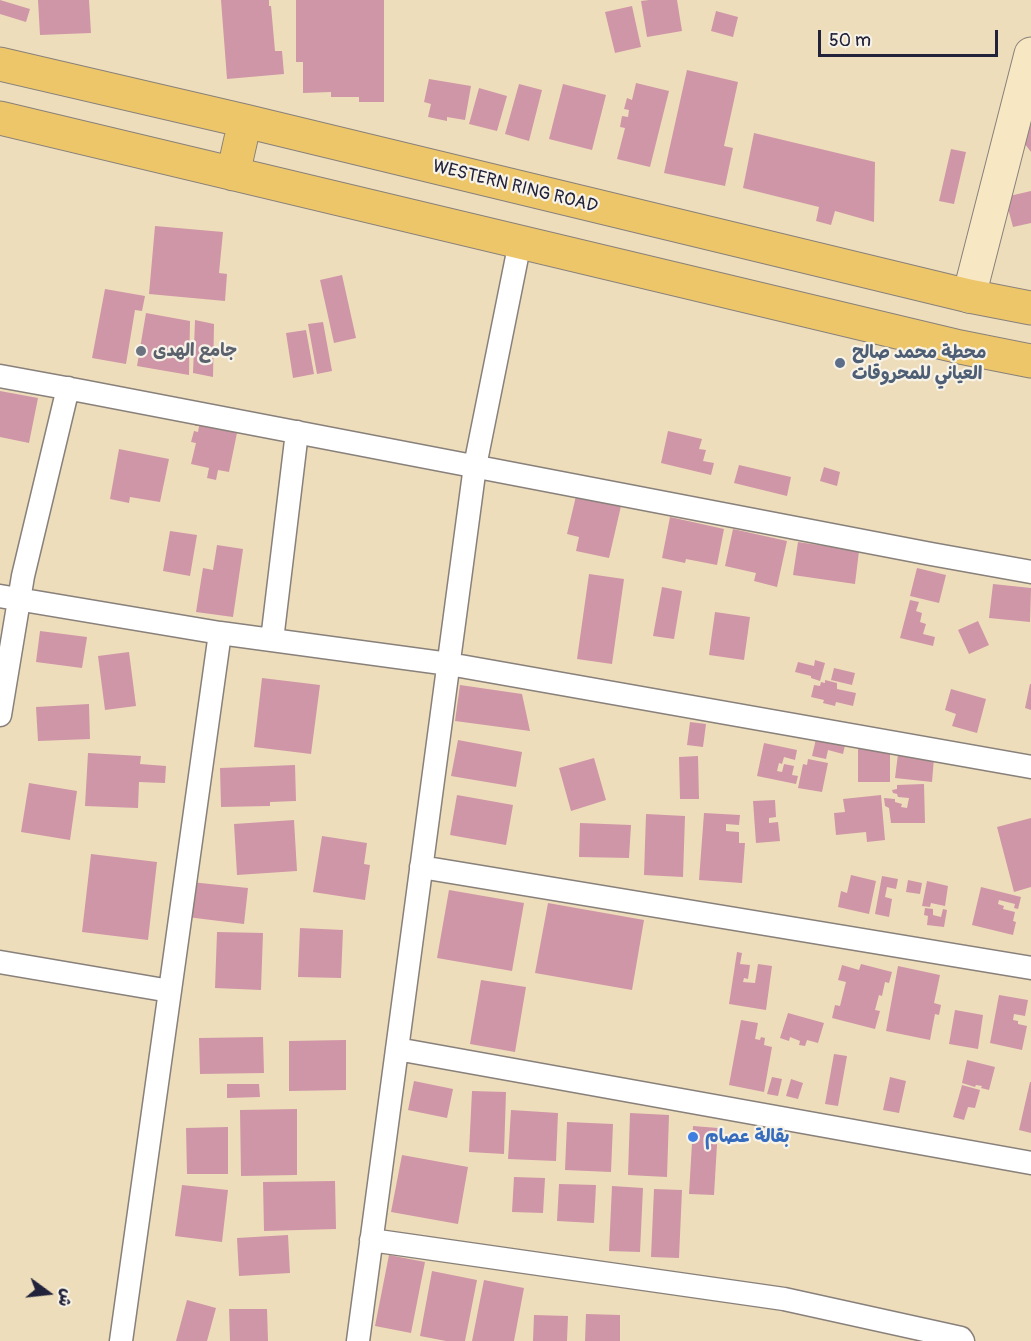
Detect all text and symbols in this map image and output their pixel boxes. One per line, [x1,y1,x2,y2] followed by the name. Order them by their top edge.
[821,18,1001,56] scale bar
[829,29,871,52] text: 50 m
[430,156,600,218] street label: WESTERN RING ROAD
[153,340,237,362] place label: جامع الهدى
[852,342,986,385] place label: محطة محمد صالح العياني للمحروقات
[134,344,148,358] marker: جامع الهدى
[833,356,847,370] marker: محطة محمد صالح العياني للمحروقات
[705,1126,789,1148] place label: بقالة عصام
[686,1130,700,1144] marker: بقالة عصام
[18,1263,78,1323] north arrow
[53,1287,77,1309] text: ش

